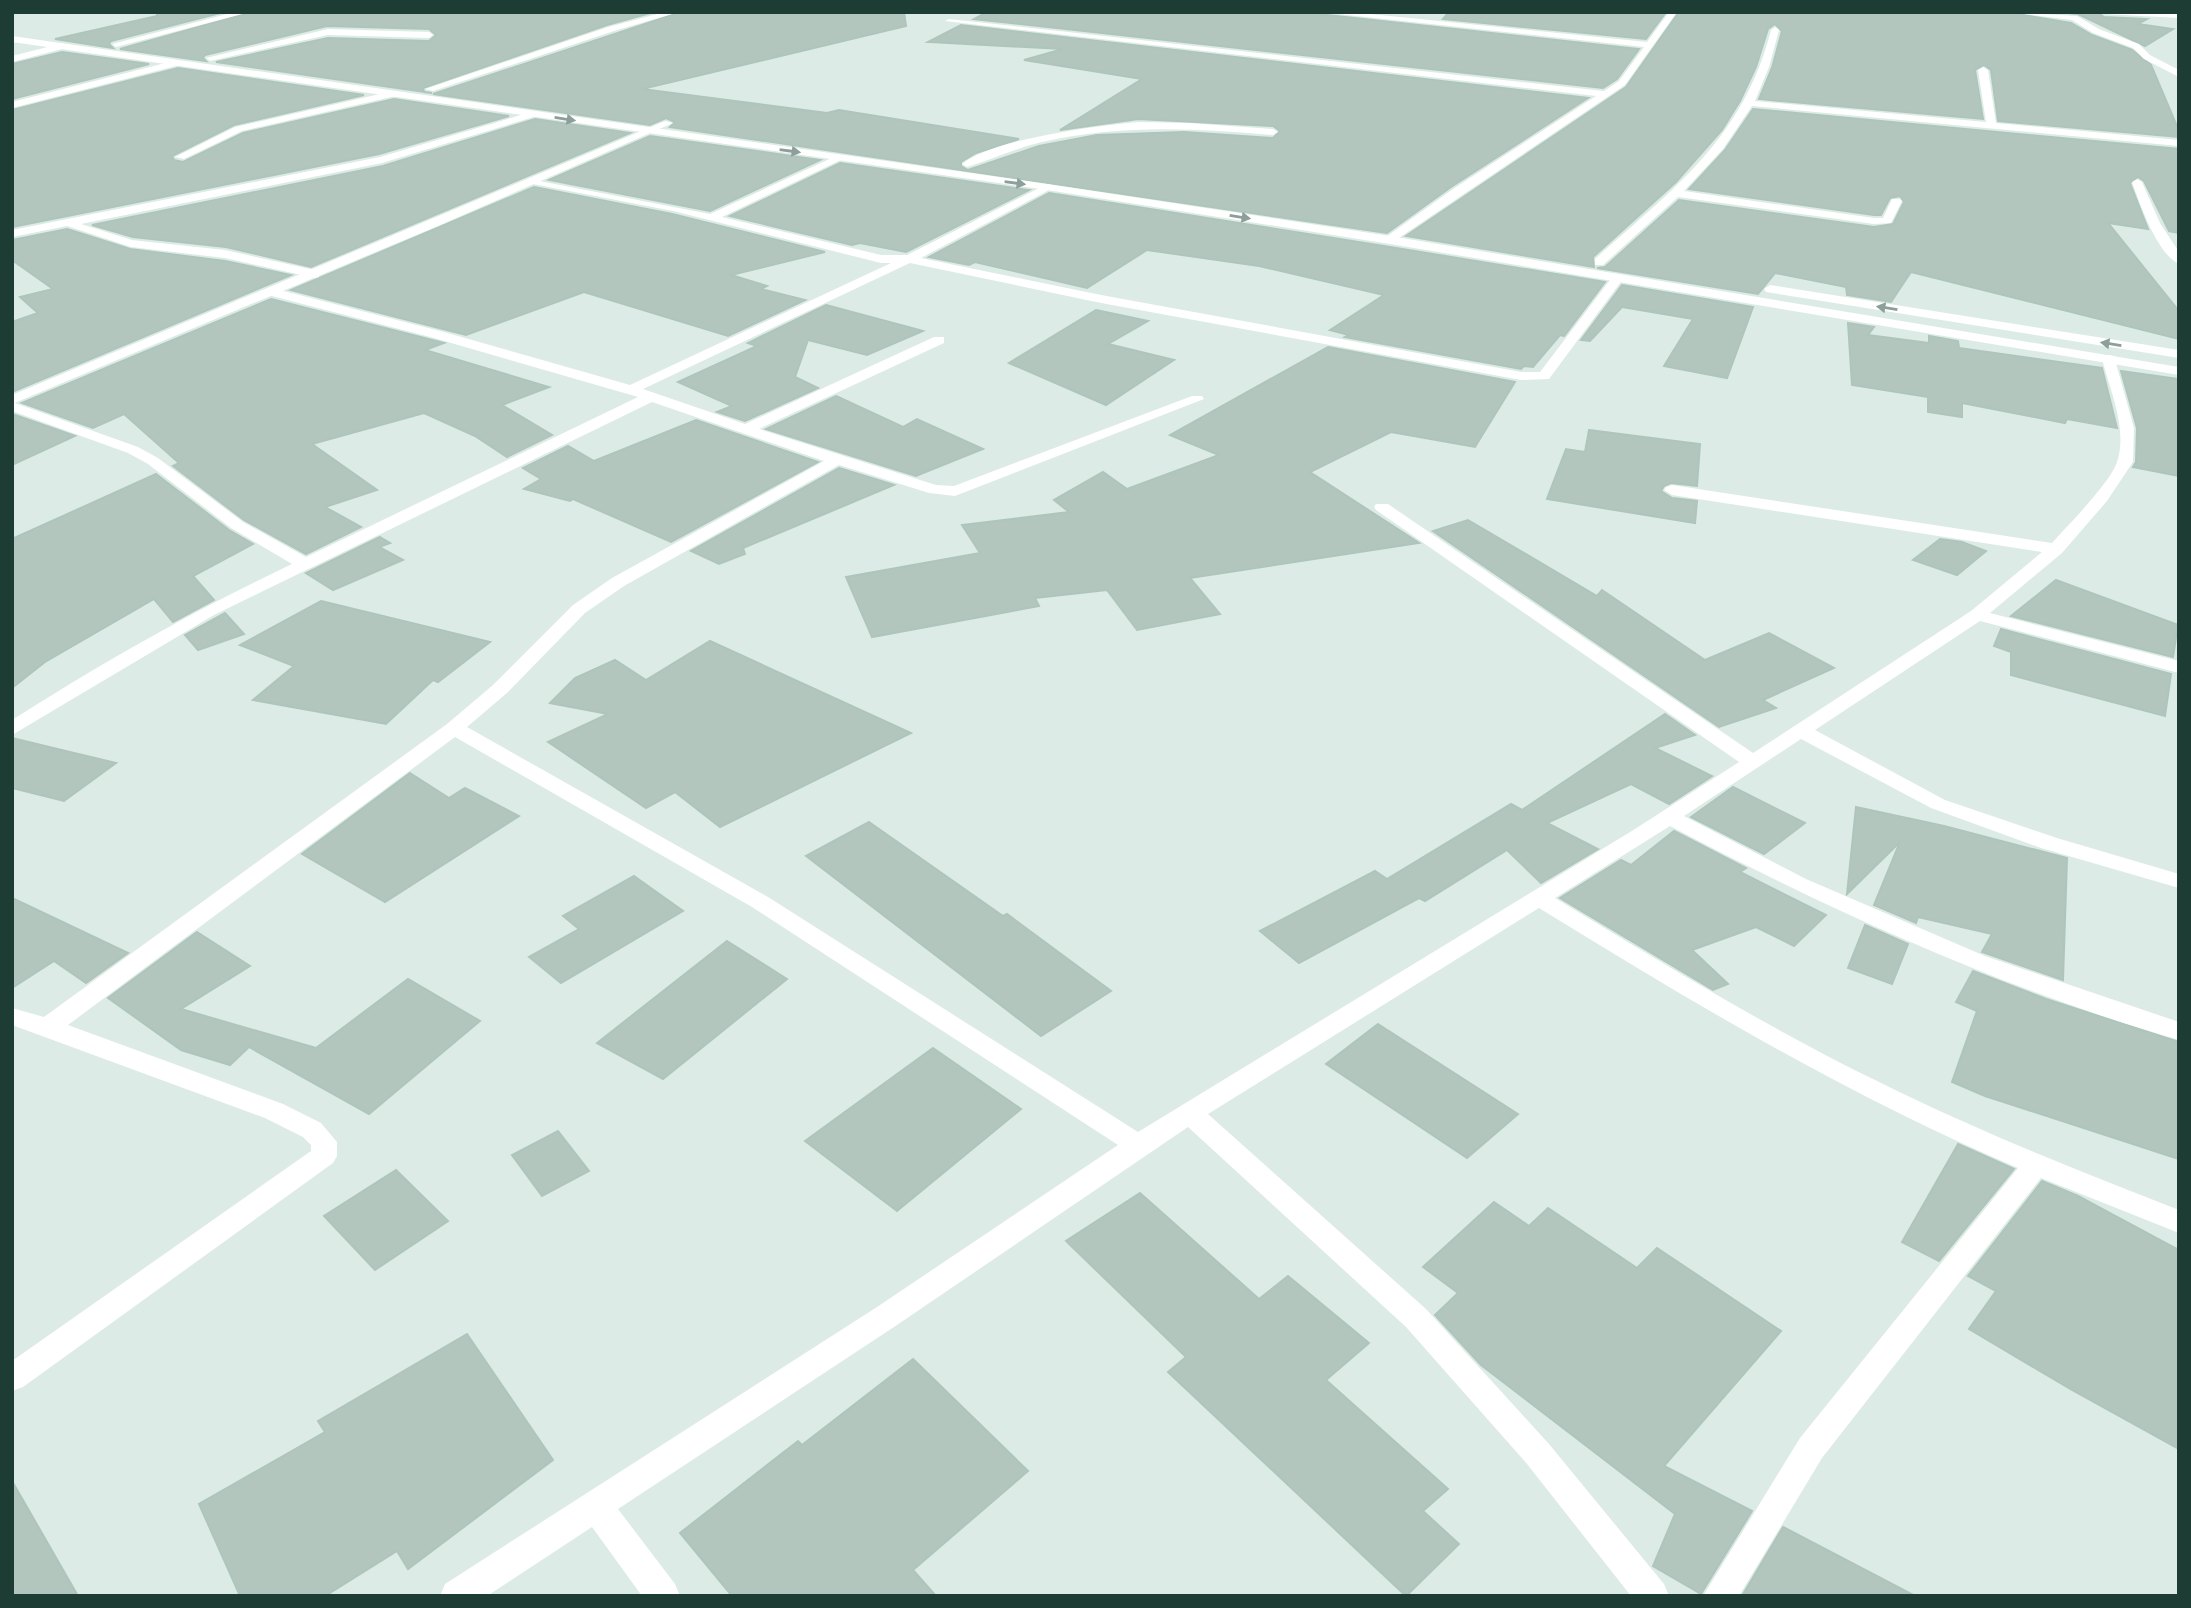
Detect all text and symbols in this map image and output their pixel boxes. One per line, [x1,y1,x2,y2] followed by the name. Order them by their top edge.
[554,114,576,125] one-way arrow
[779,146,801,157] one-way arrow
[1004,178,1026,189] one-way arrow
[1229,212,1251,223] one-way arrow
[1876,302,1898,313] one-way arrow
[2100,338,2122,349] one-way arrow

